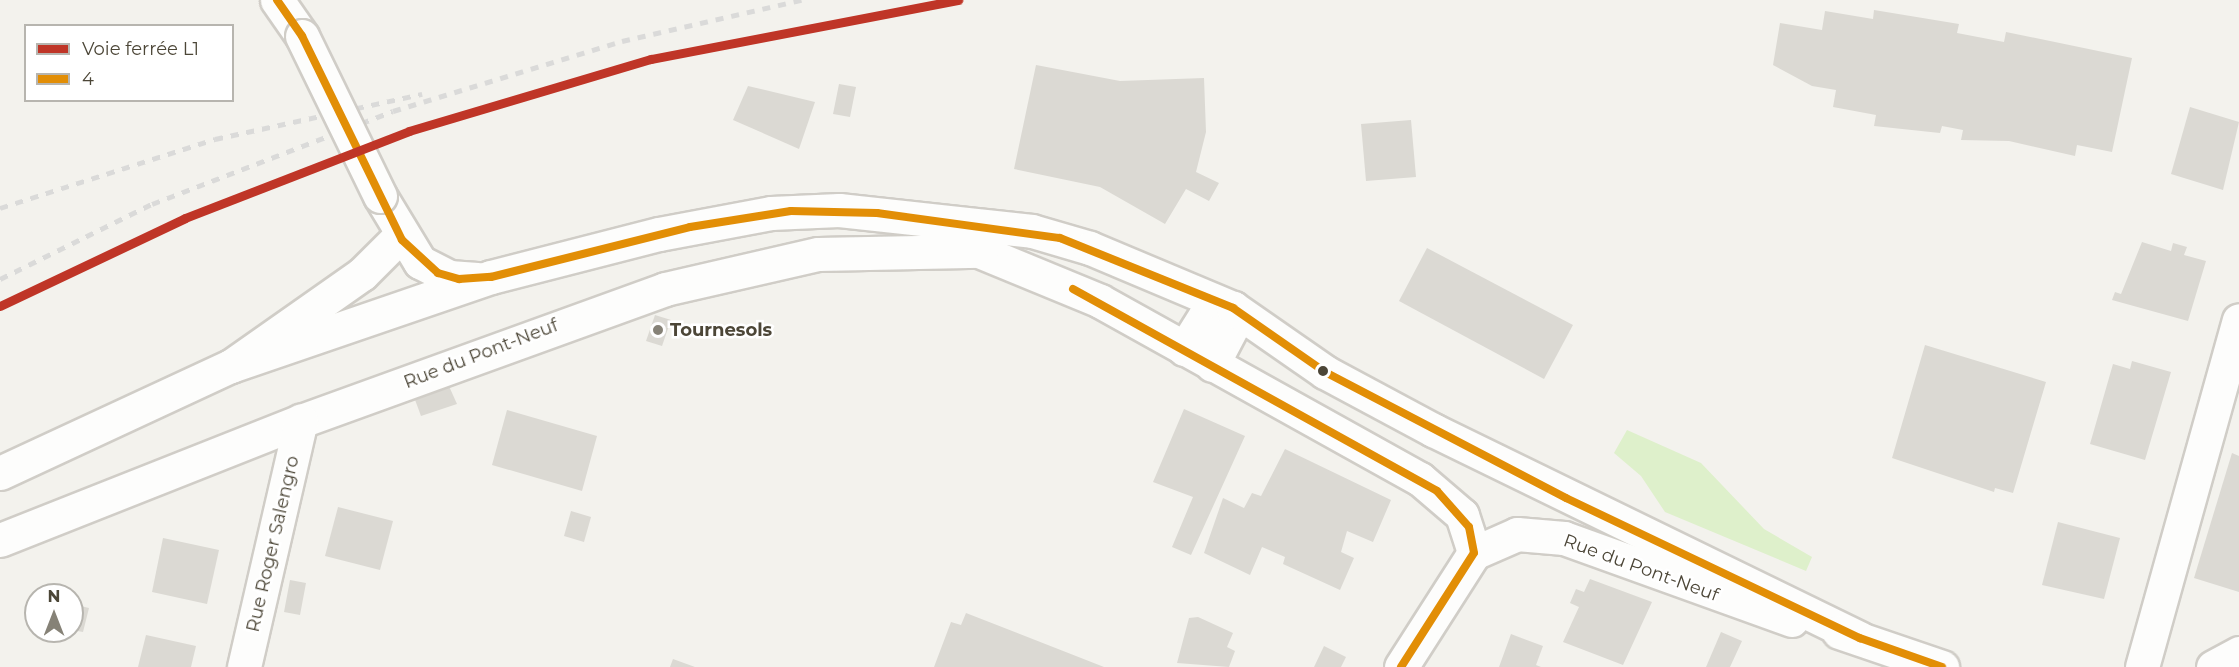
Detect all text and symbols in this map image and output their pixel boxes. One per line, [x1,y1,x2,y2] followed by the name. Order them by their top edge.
[24,24,234,102] legend
[82,38,199,60] text: Voie ferrée L1
[82,68,94,90] text: 4
[401,315,561,393] street label: Rue du Pont-Neuf
[670,319,772,341] place label: Tournesols
[651,323,665,337] marker: Tournesols
[1317,365,1329,377] unlabelled marker
[242,454,304,634] street label: Rue Roger Salengro
[1560,530,1722,606] street label: Rue du Pont-Neuf
[24,583,84,643] north arrow
[48,587,60,606] text: N

